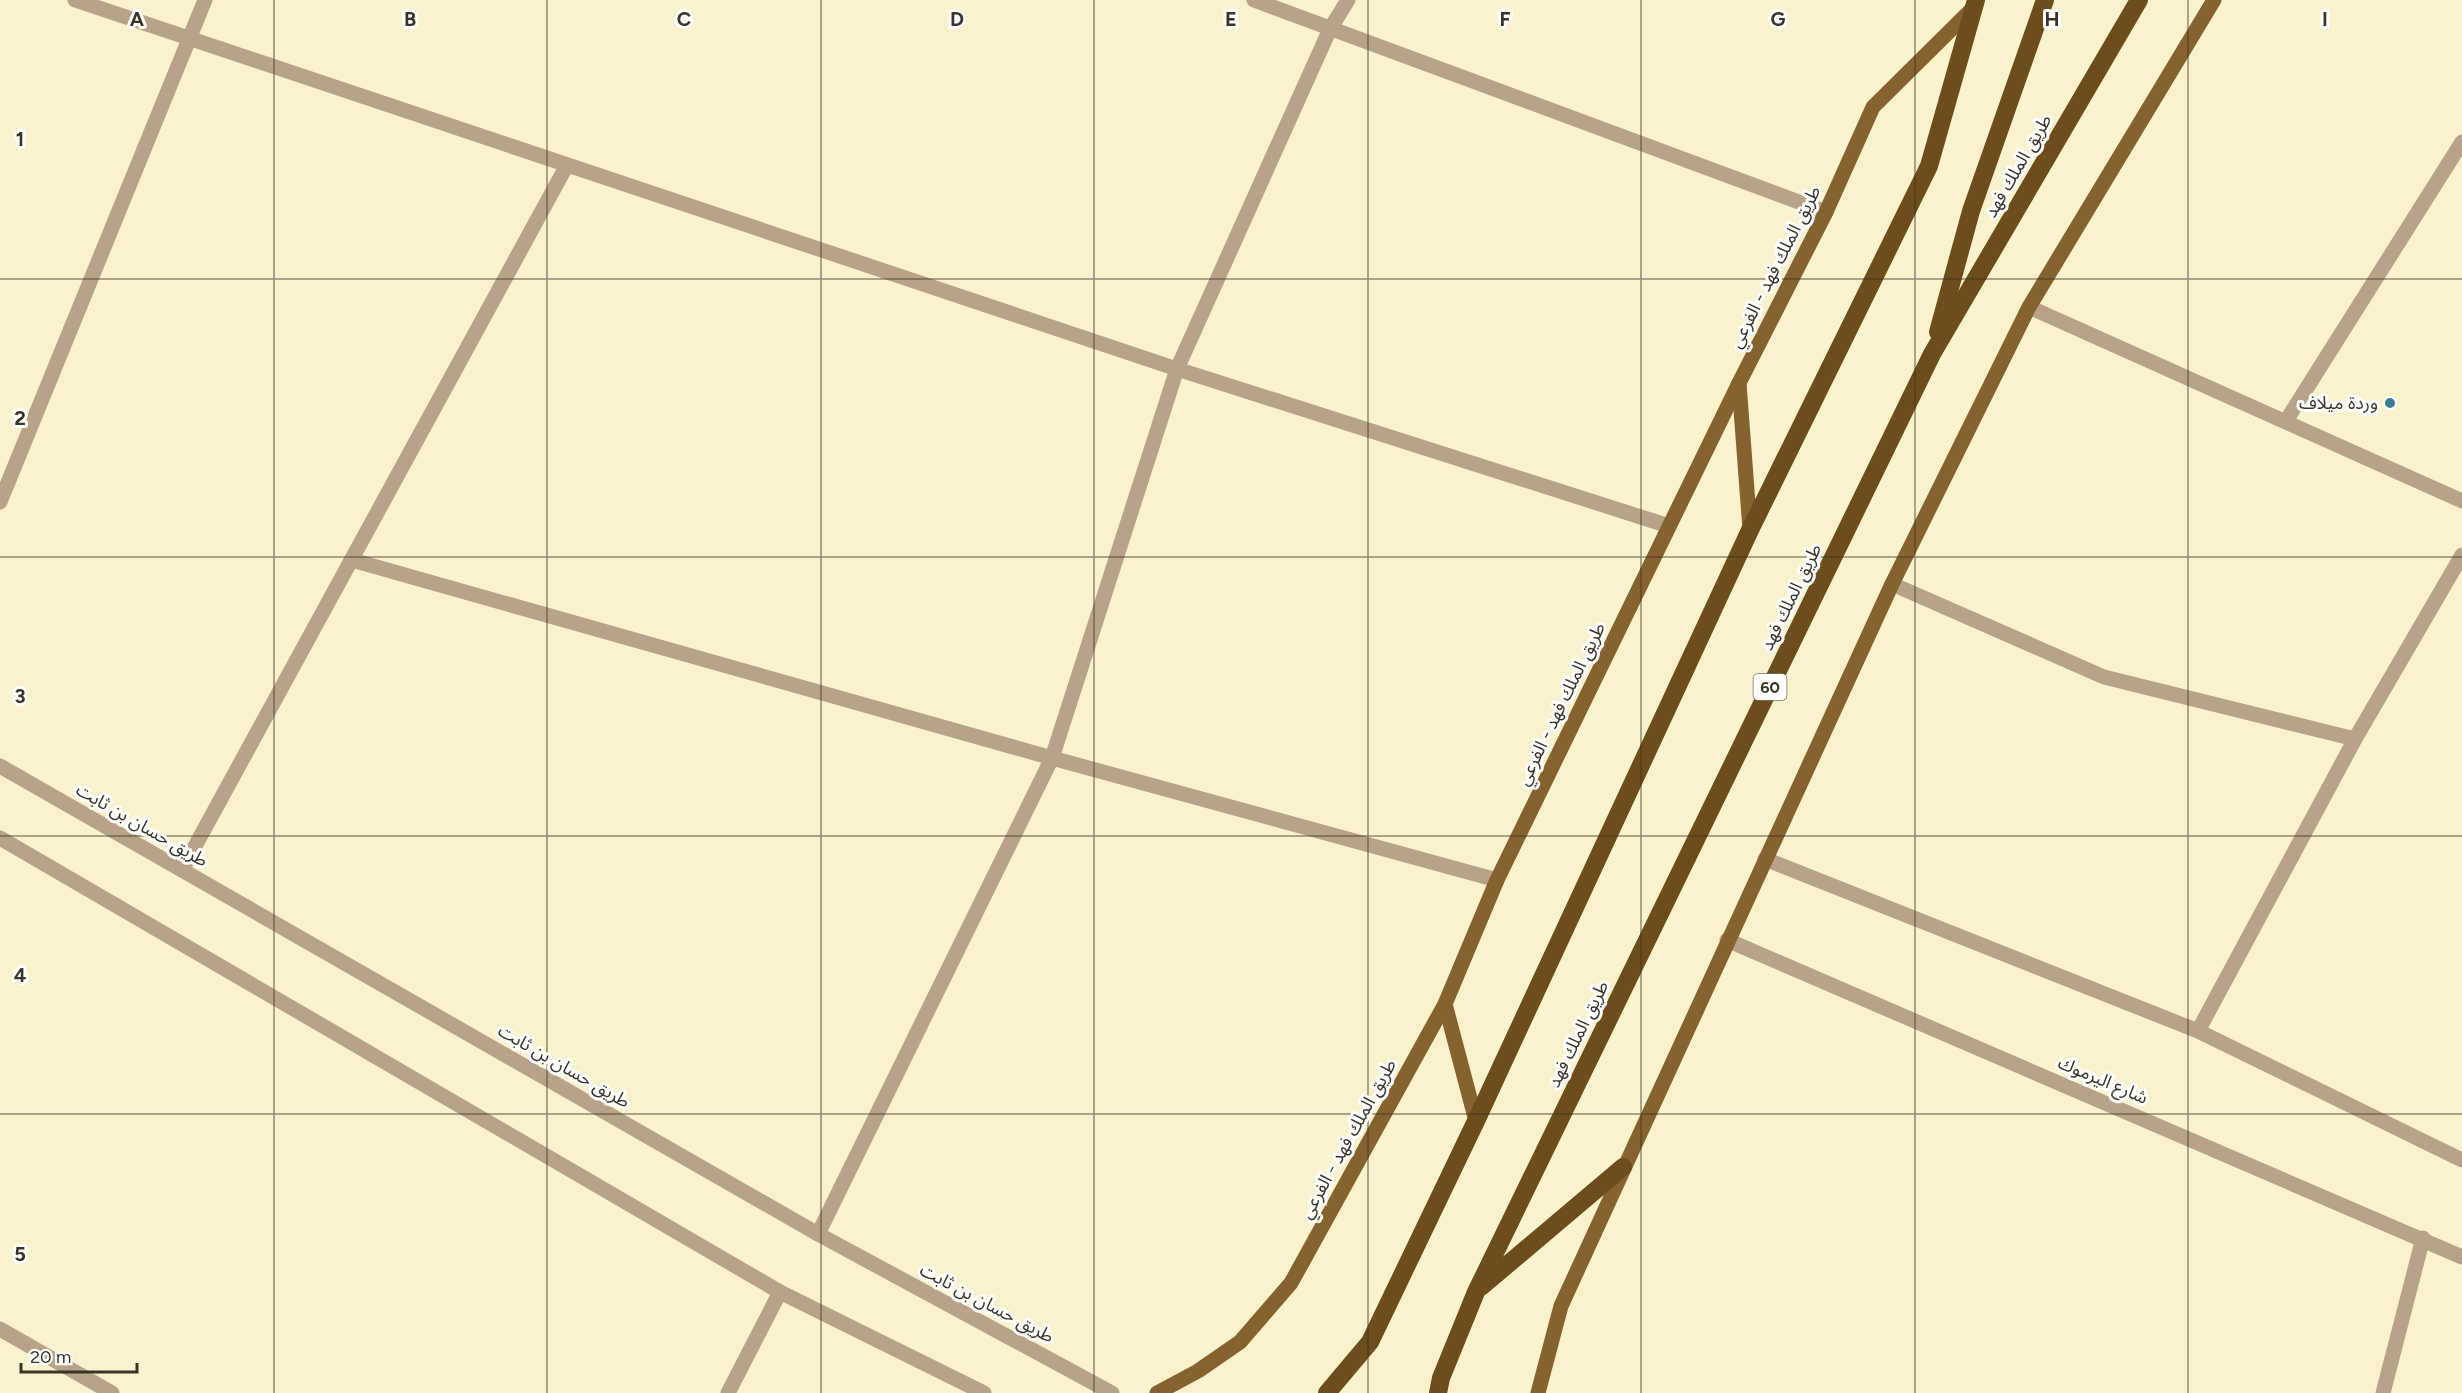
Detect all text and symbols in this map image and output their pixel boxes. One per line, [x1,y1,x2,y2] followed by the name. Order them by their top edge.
[130,7,145,31] text: A
[404,7,416,31] text: B
[677,7,691,31] text: C
[950,7,964,31] text: D
[1225,7,1237,31] text: E
[1499,7,1511,31] text: F
[1771,7,1786,31] text: G
[2045,7,2060,31] text: H
[2322,7,2328,31] text: I
[1980,110,2056,222] street label: طريق الملك فهد
[16,127,24,151] text: 1
[1725,182,1827,353] street label: طريق الملك فهد - الفرعي
[2299,392,2378,414] place label: وردة ميلاف
[2383,396,2397,410] marker: وردة ميلاف
[14,406,26,430] text: 2
[1756,540,1826,654] street label: طريق الملك فهد
[1512,619,1612,790] street label: طريق الملك فهد - الفرعي
[1754,674,1786,700] road number: 60
[14,684,26,708] text: 3
[72,778,212,872] street label: طريق حسان بن ثابت
[14,963,27,987] text: 4
[1543,977,1613,1091] street label: طريق الملك فهد
[494,1019,634,1113] street label: طريق حسان بن ثابت
[2054,1051,2151,1112] street label: شارع اليرموك
[1295,1055,1403,1224] street label: طريق الملك فهد - الفرعي
[14,1242,26,1266] text: 5
[916,1258,1058,1348] street label: طريق حسان بن ثابت
[21,1336,136,1374] scale bar
[30,1346,71,1368] text: 20 m

